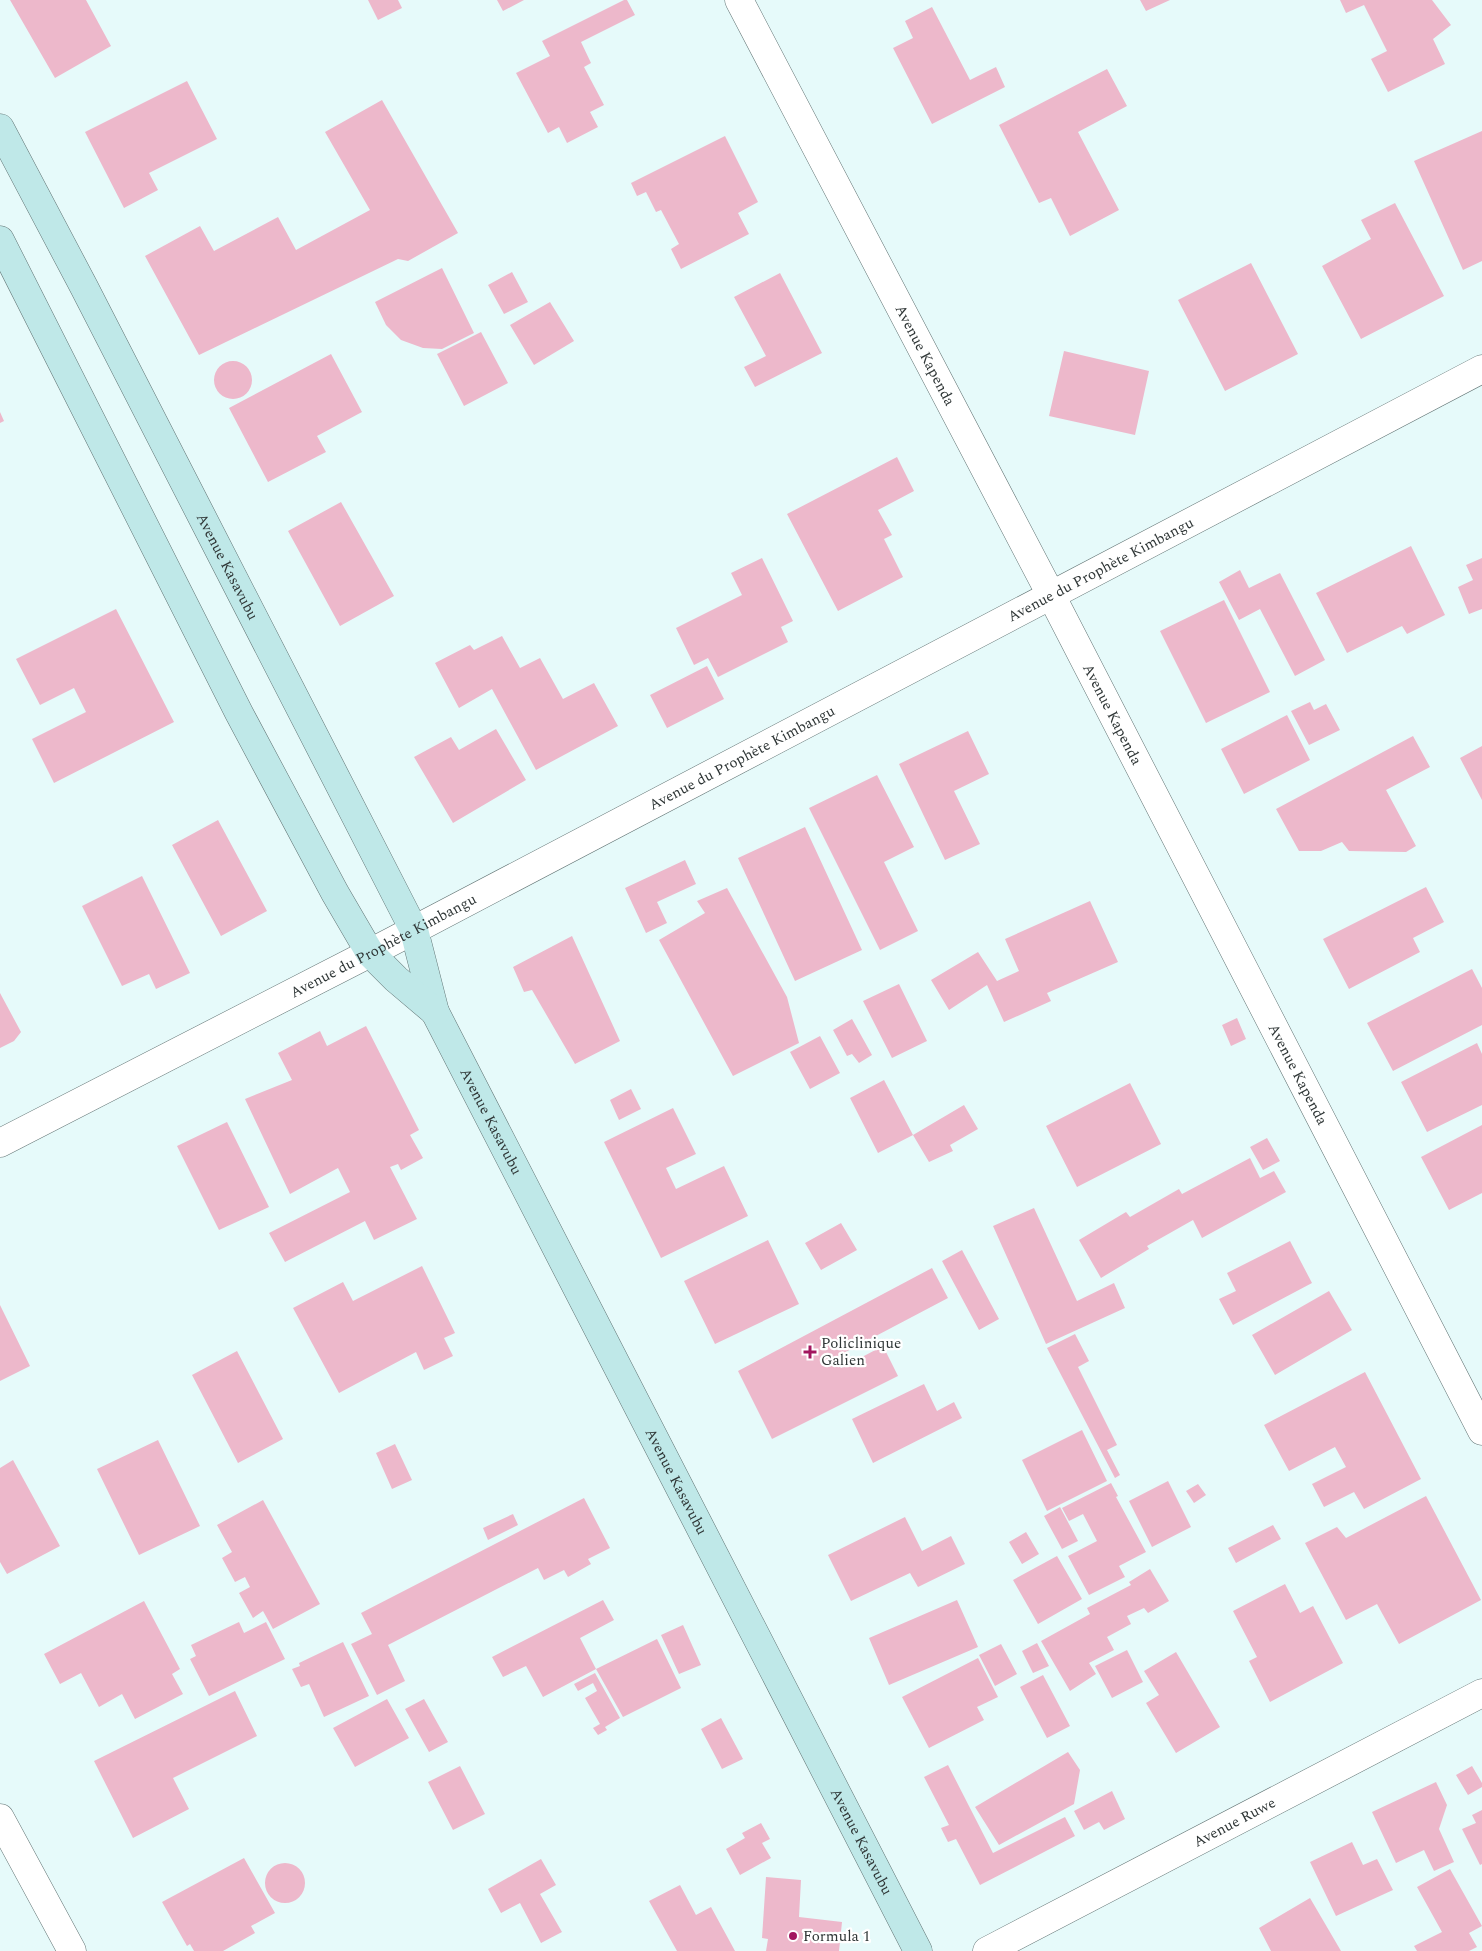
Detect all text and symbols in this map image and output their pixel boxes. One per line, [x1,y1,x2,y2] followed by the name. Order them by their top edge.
[889,300,962,410] street label: Avenue Kapenda
[190,509,264,624] street label: Avenue Kasavubu
[1003,511,1198,628] street label: Avenue du Prophète Kimbangu
[1077,659,1149,770] street label: Avenue Kapenda
[645,699,839,816] street label: Avenue du Prophète Kimbangu
[286,888,481,1004] street label: Avenue du Prophète Kimbangu
[1262,1019,1334,1130] street label: Avenue Kapenda
[454,1064,528,1179] street label: Avenue Kasavubu
[821,1332,901,1372] place label: Policlinique Galien
[803,1345,817,1359] marker: Policlinique Galien
[639,1424,714,1539] street label: Avenue Kasavubu
[825,1784,899,1899] street label: Avenue Kasavubu
[1189,1791,1280,1853] street label: Avenue Ruwe
[803,1925,870,1948] place label: Formula 1
[787,1930,799,1942] marker: Formula 1

